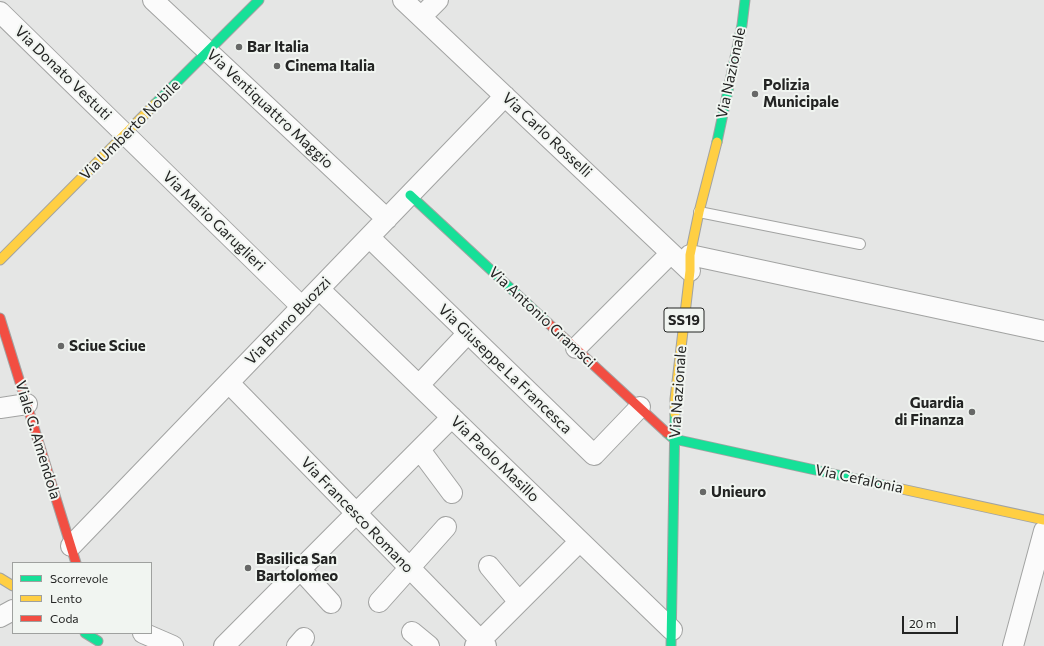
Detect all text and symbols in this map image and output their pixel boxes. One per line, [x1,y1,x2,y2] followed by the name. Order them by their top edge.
[11,22,115,124] street label: Via Donato Vestuti
[713,26,749,120] street label: Via Nazionale
[247,38,309,56] place label: Bar Italia
[234,42,244,52] marker: Bar Italia
[203,46,337,172] street label: Via Ventiquattro Maggio
[285,57,375,75] place label: Cinema Italia
[272,61,282,71] marker: Cinema Italia
[76,76,184,184] street label: Via Umberto Nobile
[763,76,839,111] place label: Polizia Municipale
[498,89,596,181] street label: Via Carlo Rosselli
[750,89,760,99] marker: Polizia Municipale
[159,168,269,274] street label: Via Mario Garuglieri
[485,263,599,371] street label: Via Antonio Gramsci
[242,273,334,369] street label: Via Bruno Buozzi
[434,300,576,438] street label: Via Giuseppe La Francesca
[664,308,704,332] road number: SS19
[69,337,146,355] place label: Sciue Sciue
[56,341,66,351] marker: Sciue Sciue
[666,345,690,439] street label: Via Nazionale
[11,378,65,502] street label: Viale G. Amendola
[894,394,964,429] place label: Guardia di Finanza
[967,407,977,417] marker: Guardia di Finanza
[447,412,543,506] street label: Via Paolo Masillo
[297,453,417,577] street label: Via Francesco Romano
[813,461,905,497] street label: Via Cefalonia
[711,483,766,501] place label: Unieuro
[698,487,708,497] marker: Unieuro
[256,550,338,585] place label: Basilica San Bartolomeo
[12,562,152,634] legend
[243,563,253,573] marker: Basilica San Bartolomeo
[50,571,108,585] text: Scorrevole
[50,591,82,605] text: Lento
[904,608,960,634] scale bar
[50,611,79,625] text: Coda
[909,616,936,630] text: 20 m

